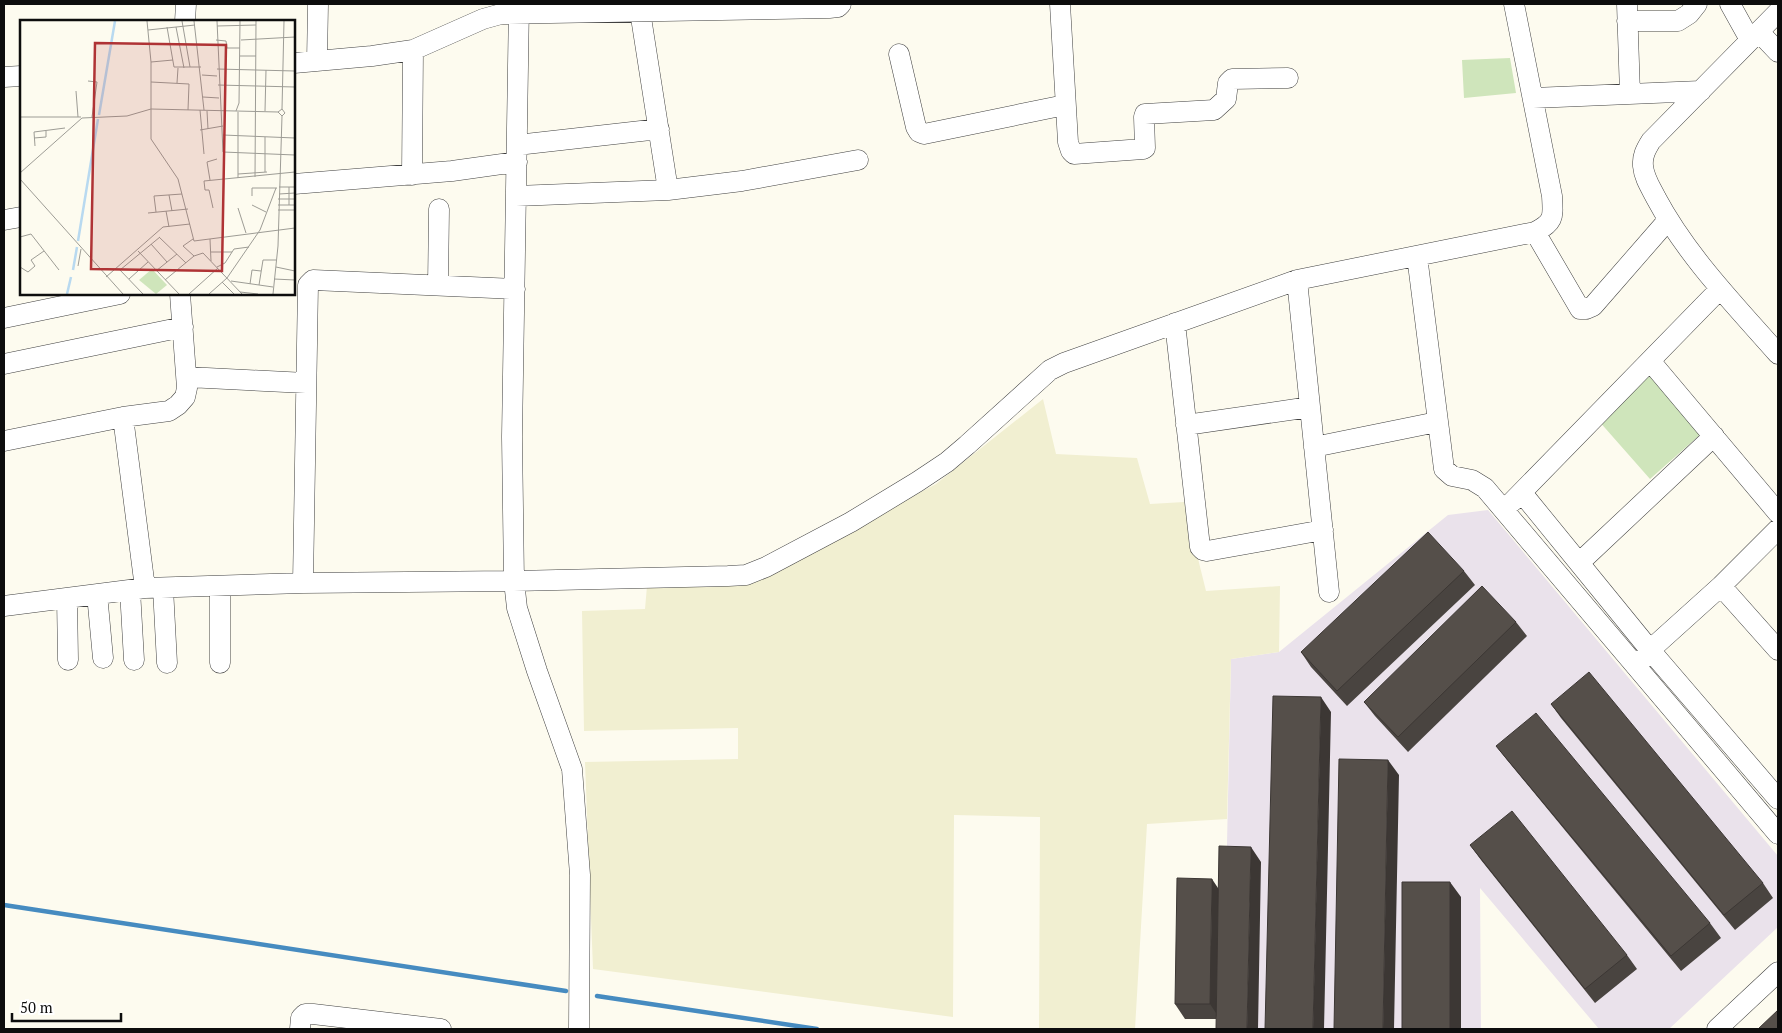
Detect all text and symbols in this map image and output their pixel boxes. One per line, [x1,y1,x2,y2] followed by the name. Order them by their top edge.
[20,20,295,295] inset map
[12,990,121,1022] scale bar
[20,997,53,1017] text: 50 m

